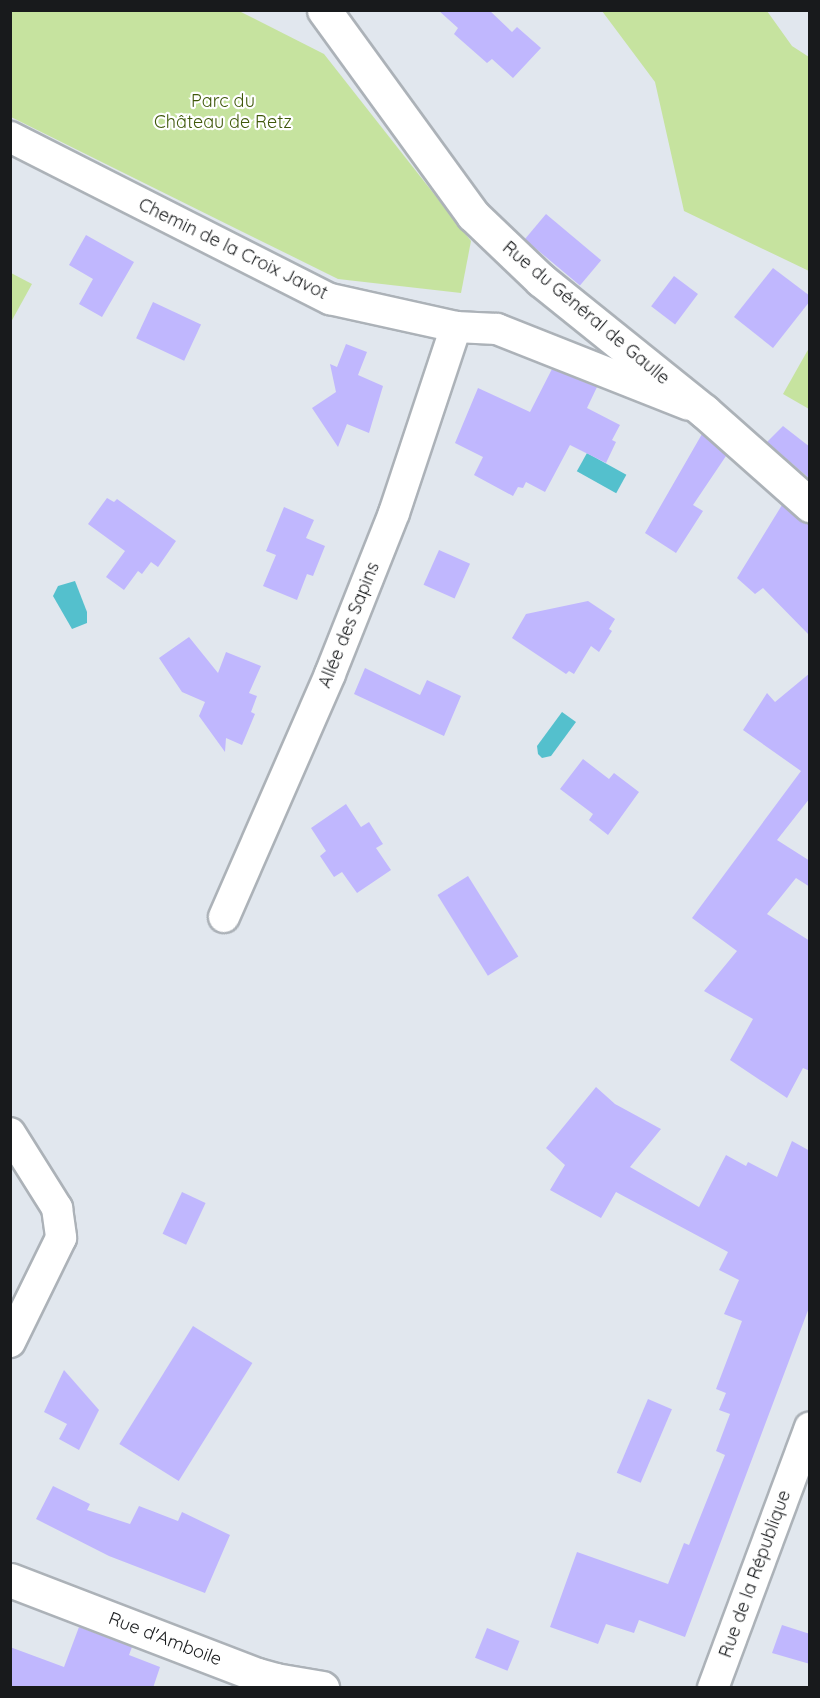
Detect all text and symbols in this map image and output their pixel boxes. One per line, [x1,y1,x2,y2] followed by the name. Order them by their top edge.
[154,91,292,134] park label: Parc du Château de Retz
[135,194,331,304] street label: Chemin de la Croix Javot
[498,237,674,389] street label: Rue du Général de Gaulle
[314,559,384,691] street label: Allée des Sapins
[715,1487,795,1661] street label: Rue de la République
[105,1608,225,1670] street label: Rue d'Amboile

